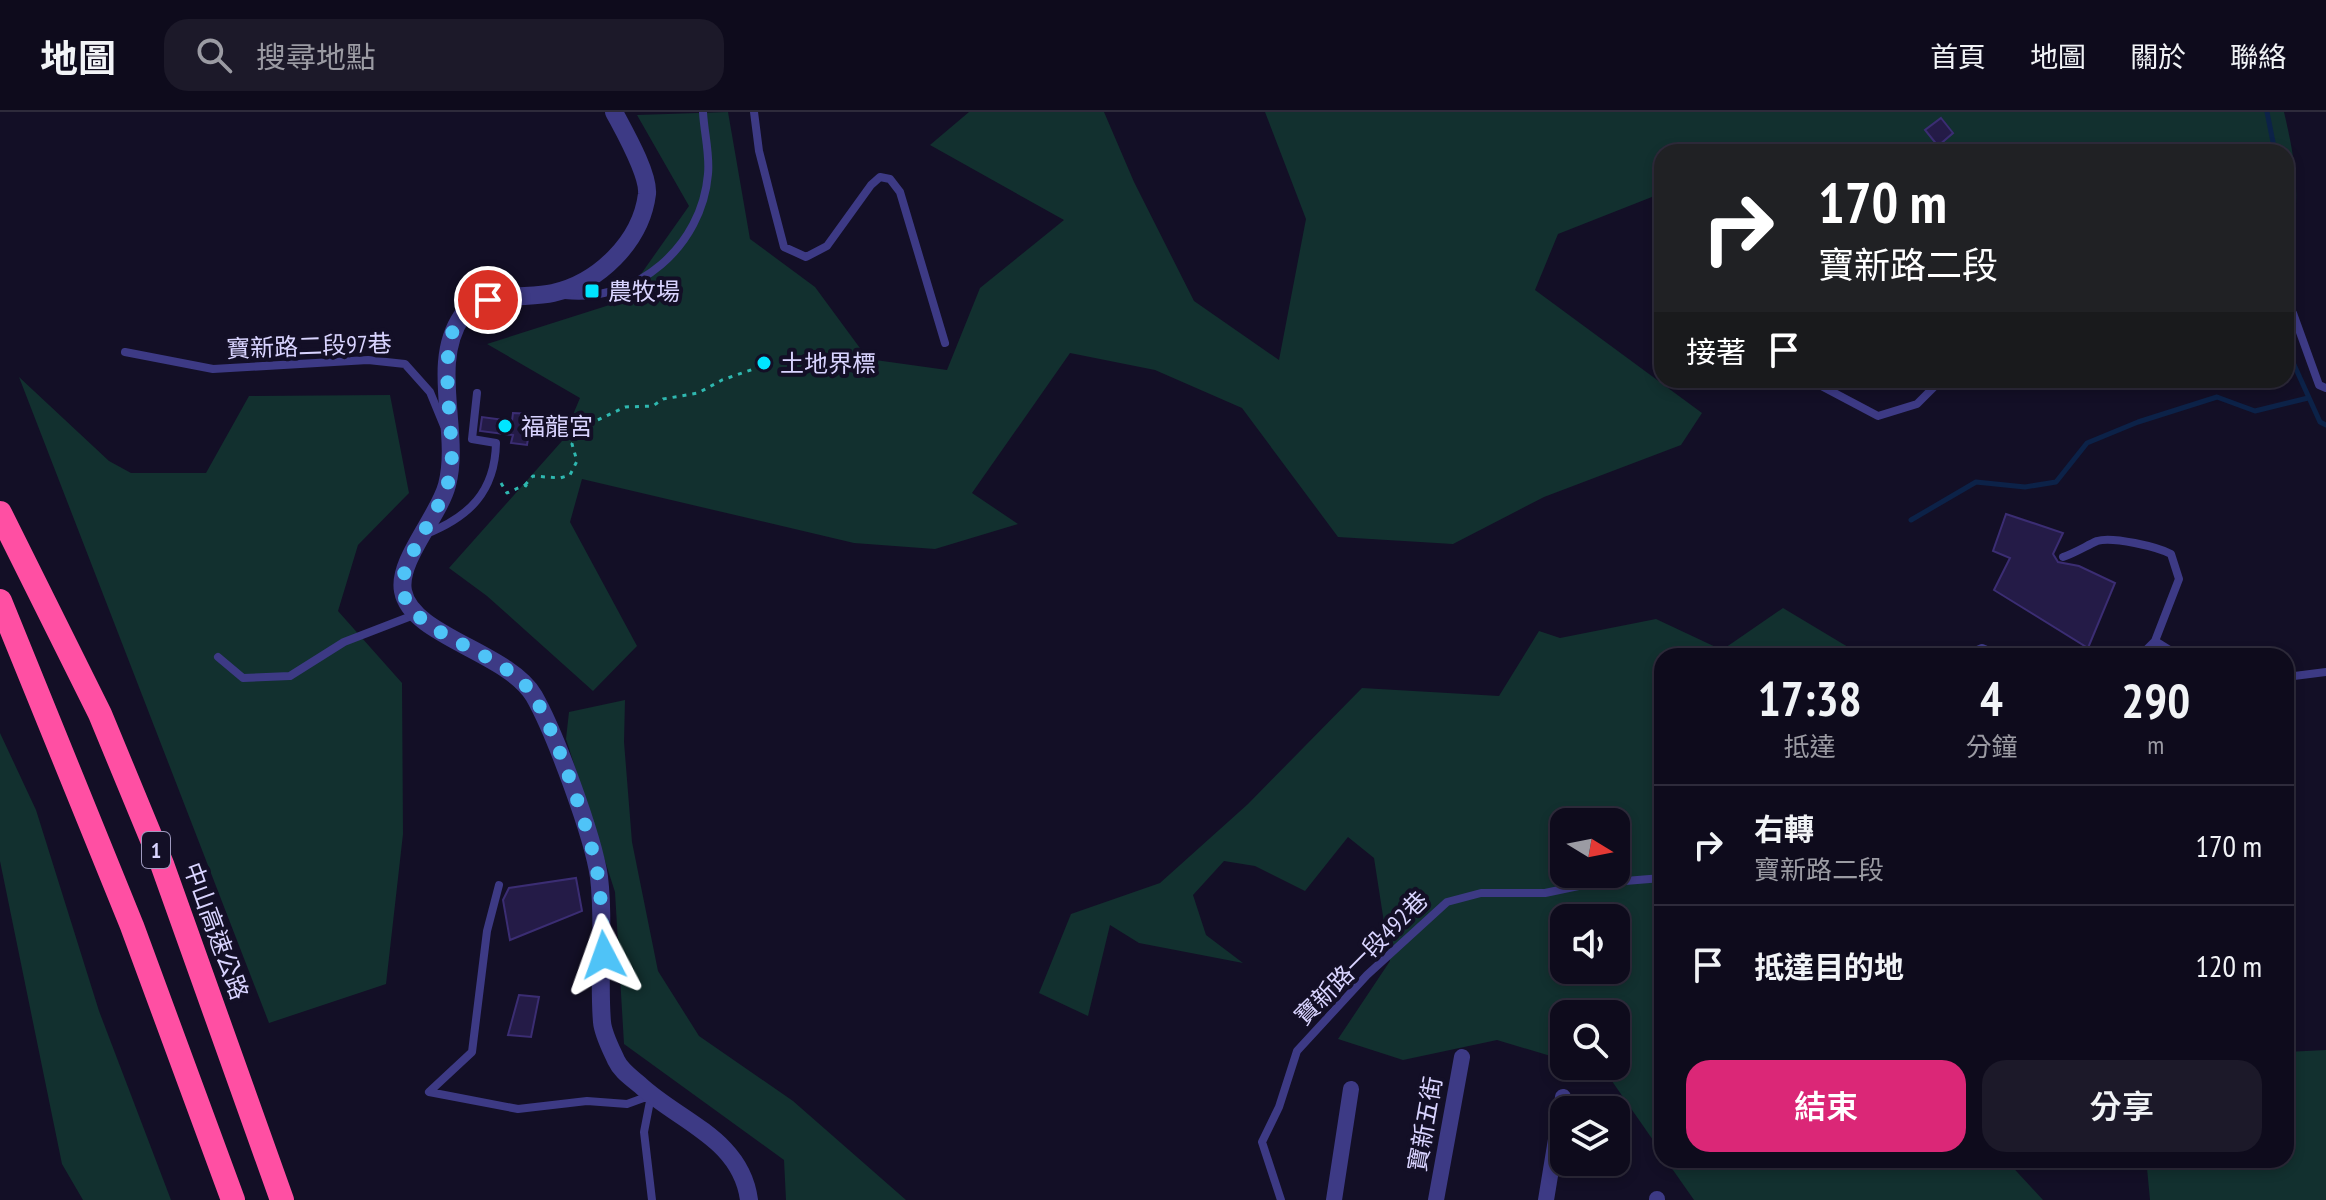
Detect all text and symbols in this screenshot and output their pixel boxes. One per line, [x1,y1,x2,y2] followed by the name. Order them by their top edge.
[164,19,724,91] search box
[40,33,116,82] text: 地圖
[192,33,236,77] icon: search
[256,37,376,76] text: 搜尋地點
[1930,38,1986,75] text: 首頁
[2030,38,2086,75] text: 地圖
[2130,38,2186,75] text: 關於
[2230,38,2286,75] text: 聯絡
[1818,166,1947,238] text: 170 m
[1686,176,1790,280] icon: right
[1818,241,1998,288] text: 寶新路二段
[454,266,522,334] pin
[608,276,680,307] place label: 農牧場
[466,278,510,322] icon: arrive
[583,282,601,300] marker: 農牧場
[226,328,392,364] street label: 寶新路二段97巷
[1762,328,1806,372] icon: arrive
[1686,332,1746,371] text: 接著
[780,348,876,379] place label: 土地界標
[755,354,773,372] marker: 土地界標
[521,411,593,442] place label: 福龍宮
[496,417,514,435] marker: 福龍宮
[1758,667,1862,729] text: 17:38
[1980,667,2003,729] text: 4
[2121,669,2190,731] text: 290
[2147,728,2164,761] text: m
[1784,730,1836,763] text: 抵達
[1965,730,2018,763] text: 分鐘
[1550,808,1630,888] north arrow
[1550,808,1630,1176] map controls
[1754,809,1814,848] text: 右轉
[1686,823,1730,867] icon: right
[2196,826,2262,865] text: 170 m
[142,832,170,868] road number: 1
[1754,853,1884,886] text: 寶新路二段
[177,858,255,1004] street label: 中山高速公路
[1288,885,1434,1031] street label: 寶新路一段492巷
[1550,904,1630,984] button: sound
[562,913,646,997] position arrow
[1686,943,1730,987] icon: arrive
[2196,946,2262,985] text: 120 m
[1754,947,1904,986] text: 抵達目的地
[1550,1000,1630,1080] button: search
[1686,1060,1966,1152] button: 結束
[1982,1060,2262,1152] button: 分享
[1401,1074,1449,1174] street label: 寶新五街
[1550,1096,1630,1176] button: layers

